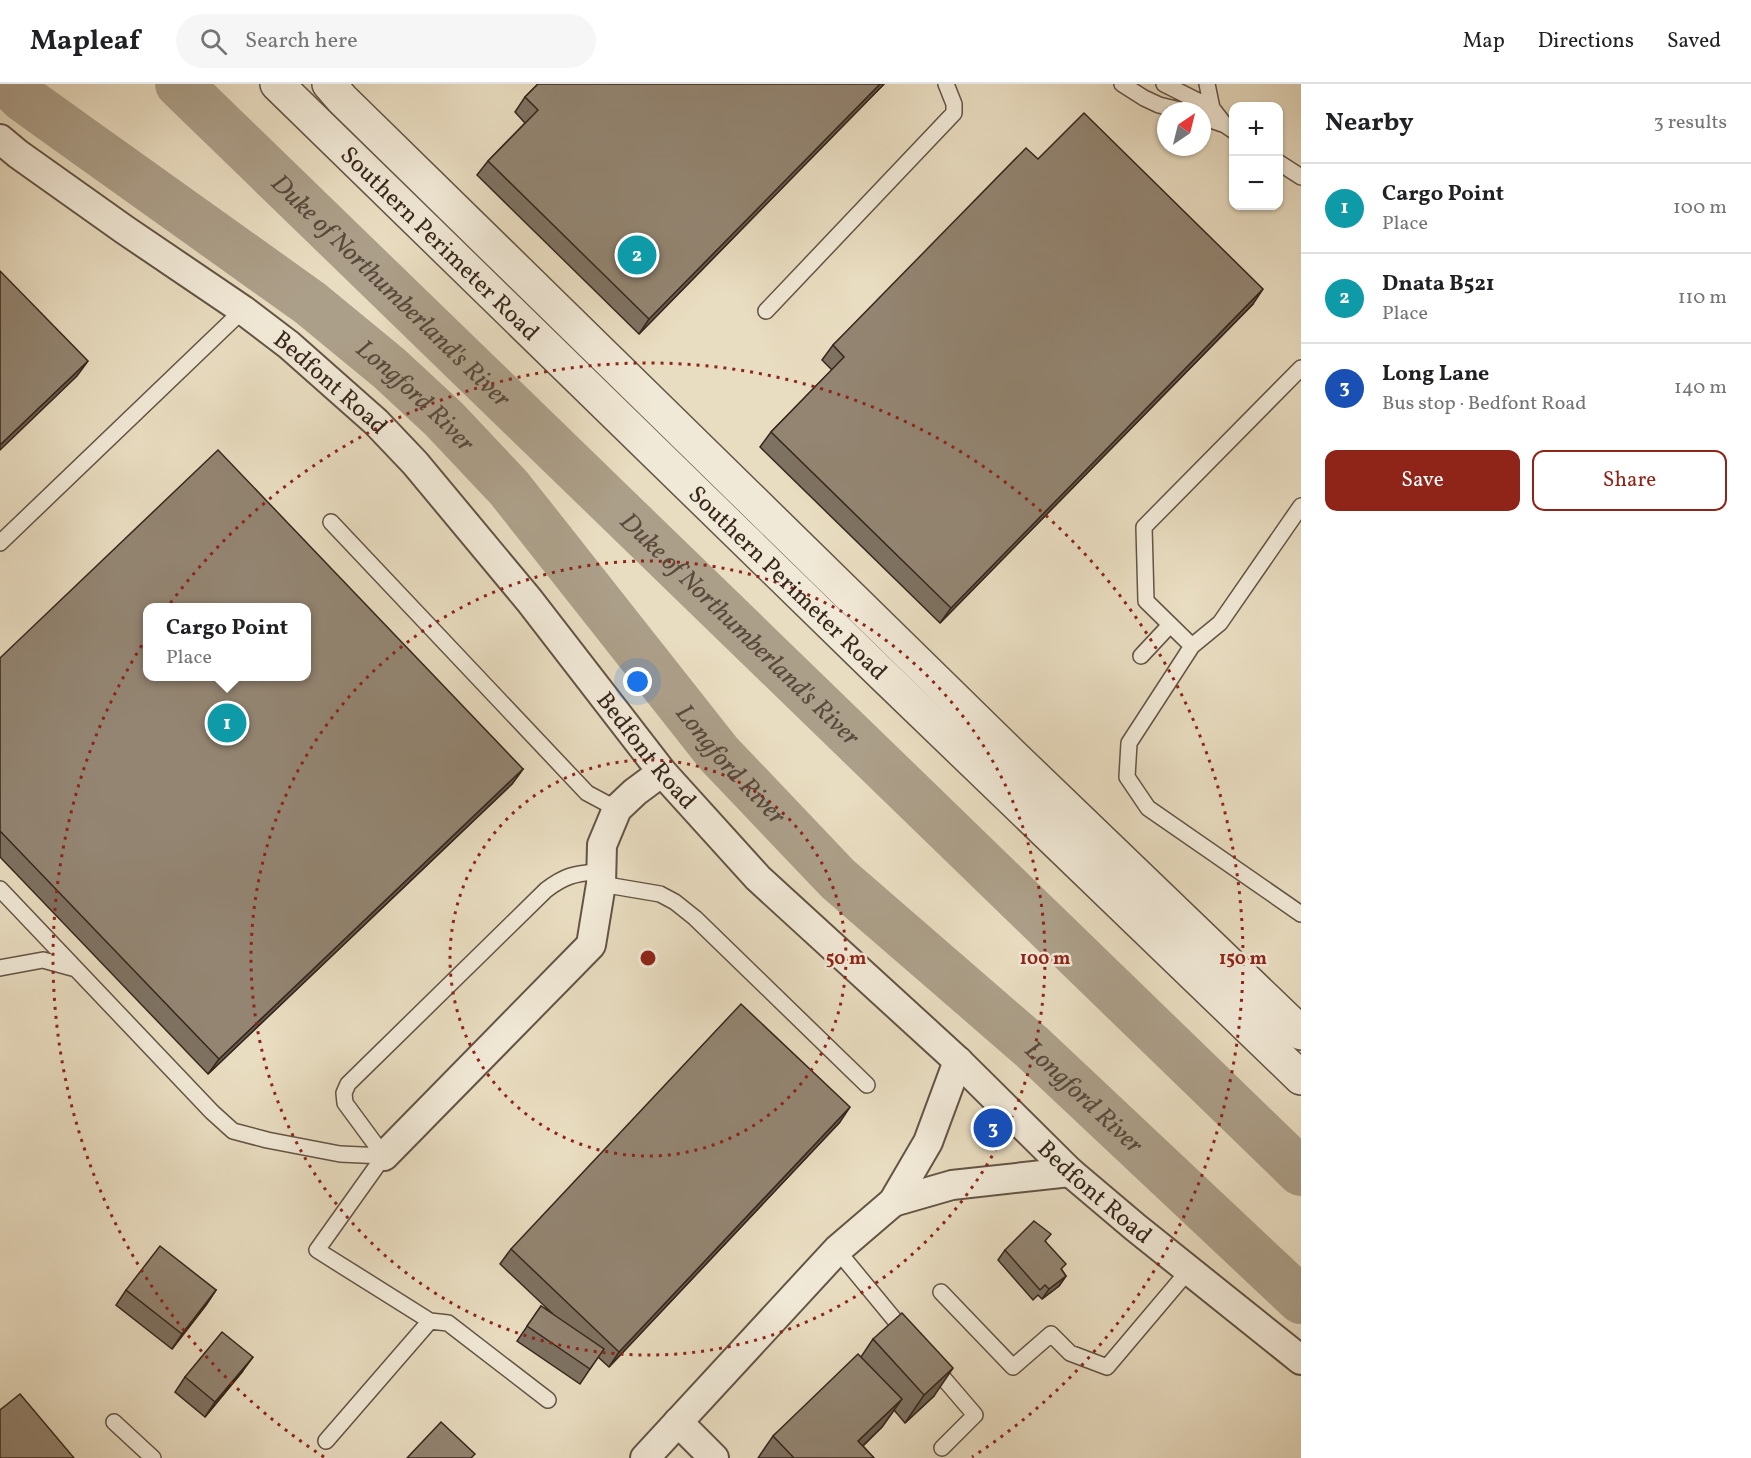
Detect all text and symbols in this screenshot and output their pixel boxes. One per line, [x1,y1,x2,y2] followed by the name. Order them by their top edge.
[176,14,596,68] search box
[30,22,140,61] text: Mapleaf
[197,25,230,58] icon: search
[245,26,358,57] text: Search here
[1463,27,1505,56] text: Map
[1538,27,1634,56] text: Directions
[1667,27,1721,56] text: Saved
[1157,102,1211,156] north arrow
[1229,102,1283,210] map controls
[1229,102,1283,156] button: +
[1325,105,1414,141] text: Nearby
[1653,109,1727,137] text: 3 results
[332,139,546,350] street label: Southern Perimeter Road
[1229,156,1283,210] button: −
[262,166,518,417] water label: Duke of Northumberland's River
[1382,179,1504,210] text: Cargo Point
[1340,194,1349,222] text: 1
[1673,194,1727,222] text: 100 m
[1382,210,1428,238] text: Place
[618,232,656,278] pin: 2
[1382,269,1495,300] text: Dnata B521
[1339,284,1350,312] text: 2
[1678,284,1727,312] text: 110 m
[1382,300,1428,328] text: Place
[265,324,395,443] street label: Bedfont Road
[348,332,482,461] water label: Longford River
[1382,359,1489,390] text: Long Lane
[1339,374,1350,402] text: 3
[1674,374,1727,402] text: 140 m
[1382,390,1587,418] text: Bus stop · Bedfont Road
[1325,450,1520,511] button: Save
[1532,450,1727,511] button: Share
[680,479,894,689] street label: Southern Perimeter Road
[611,505,867,755] water label: Duke of Northumberland's River
[143,603,311,681] popup
[166,613,288,644] text: Cargo Point
[166,644,212,672] text: Place
[623,667,652,696] your location
[587,685,703,818] street label: Bedfont Road
[666,697,793,834] water label: Longford River
[208,700,246,746] pin: 1
[826,947,866,972] text: 50 m
[1020,947,1070,972] text: 100 m
[1219,947,1267,972] text: 150 m
[638,948,658,968] centre of rings
[1016,1033,1151,1163] water label: Longford River
[974,1106,1012,1150] pin: 3
[1029,1133,1158,1253] street label: Bedfont Road

